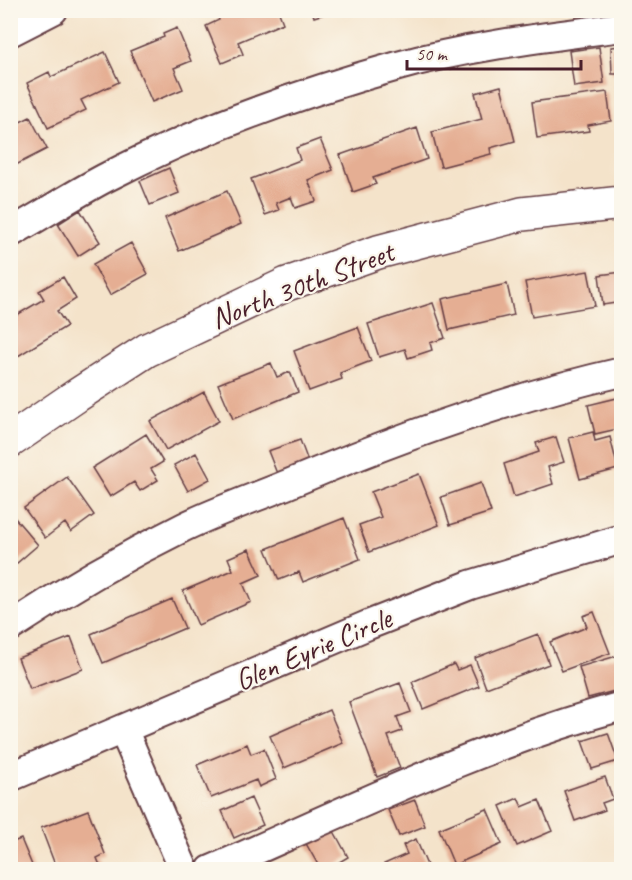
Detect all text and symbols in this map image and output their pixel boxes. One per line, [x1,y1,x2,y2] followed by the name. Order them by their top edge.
[407,33,581,71] scale bar
[416,43,449,65] text: 50 m
[205,232,402,337] street label: North 30th Street
[229,598,399,699] street label: Glen Eyrie Circle

